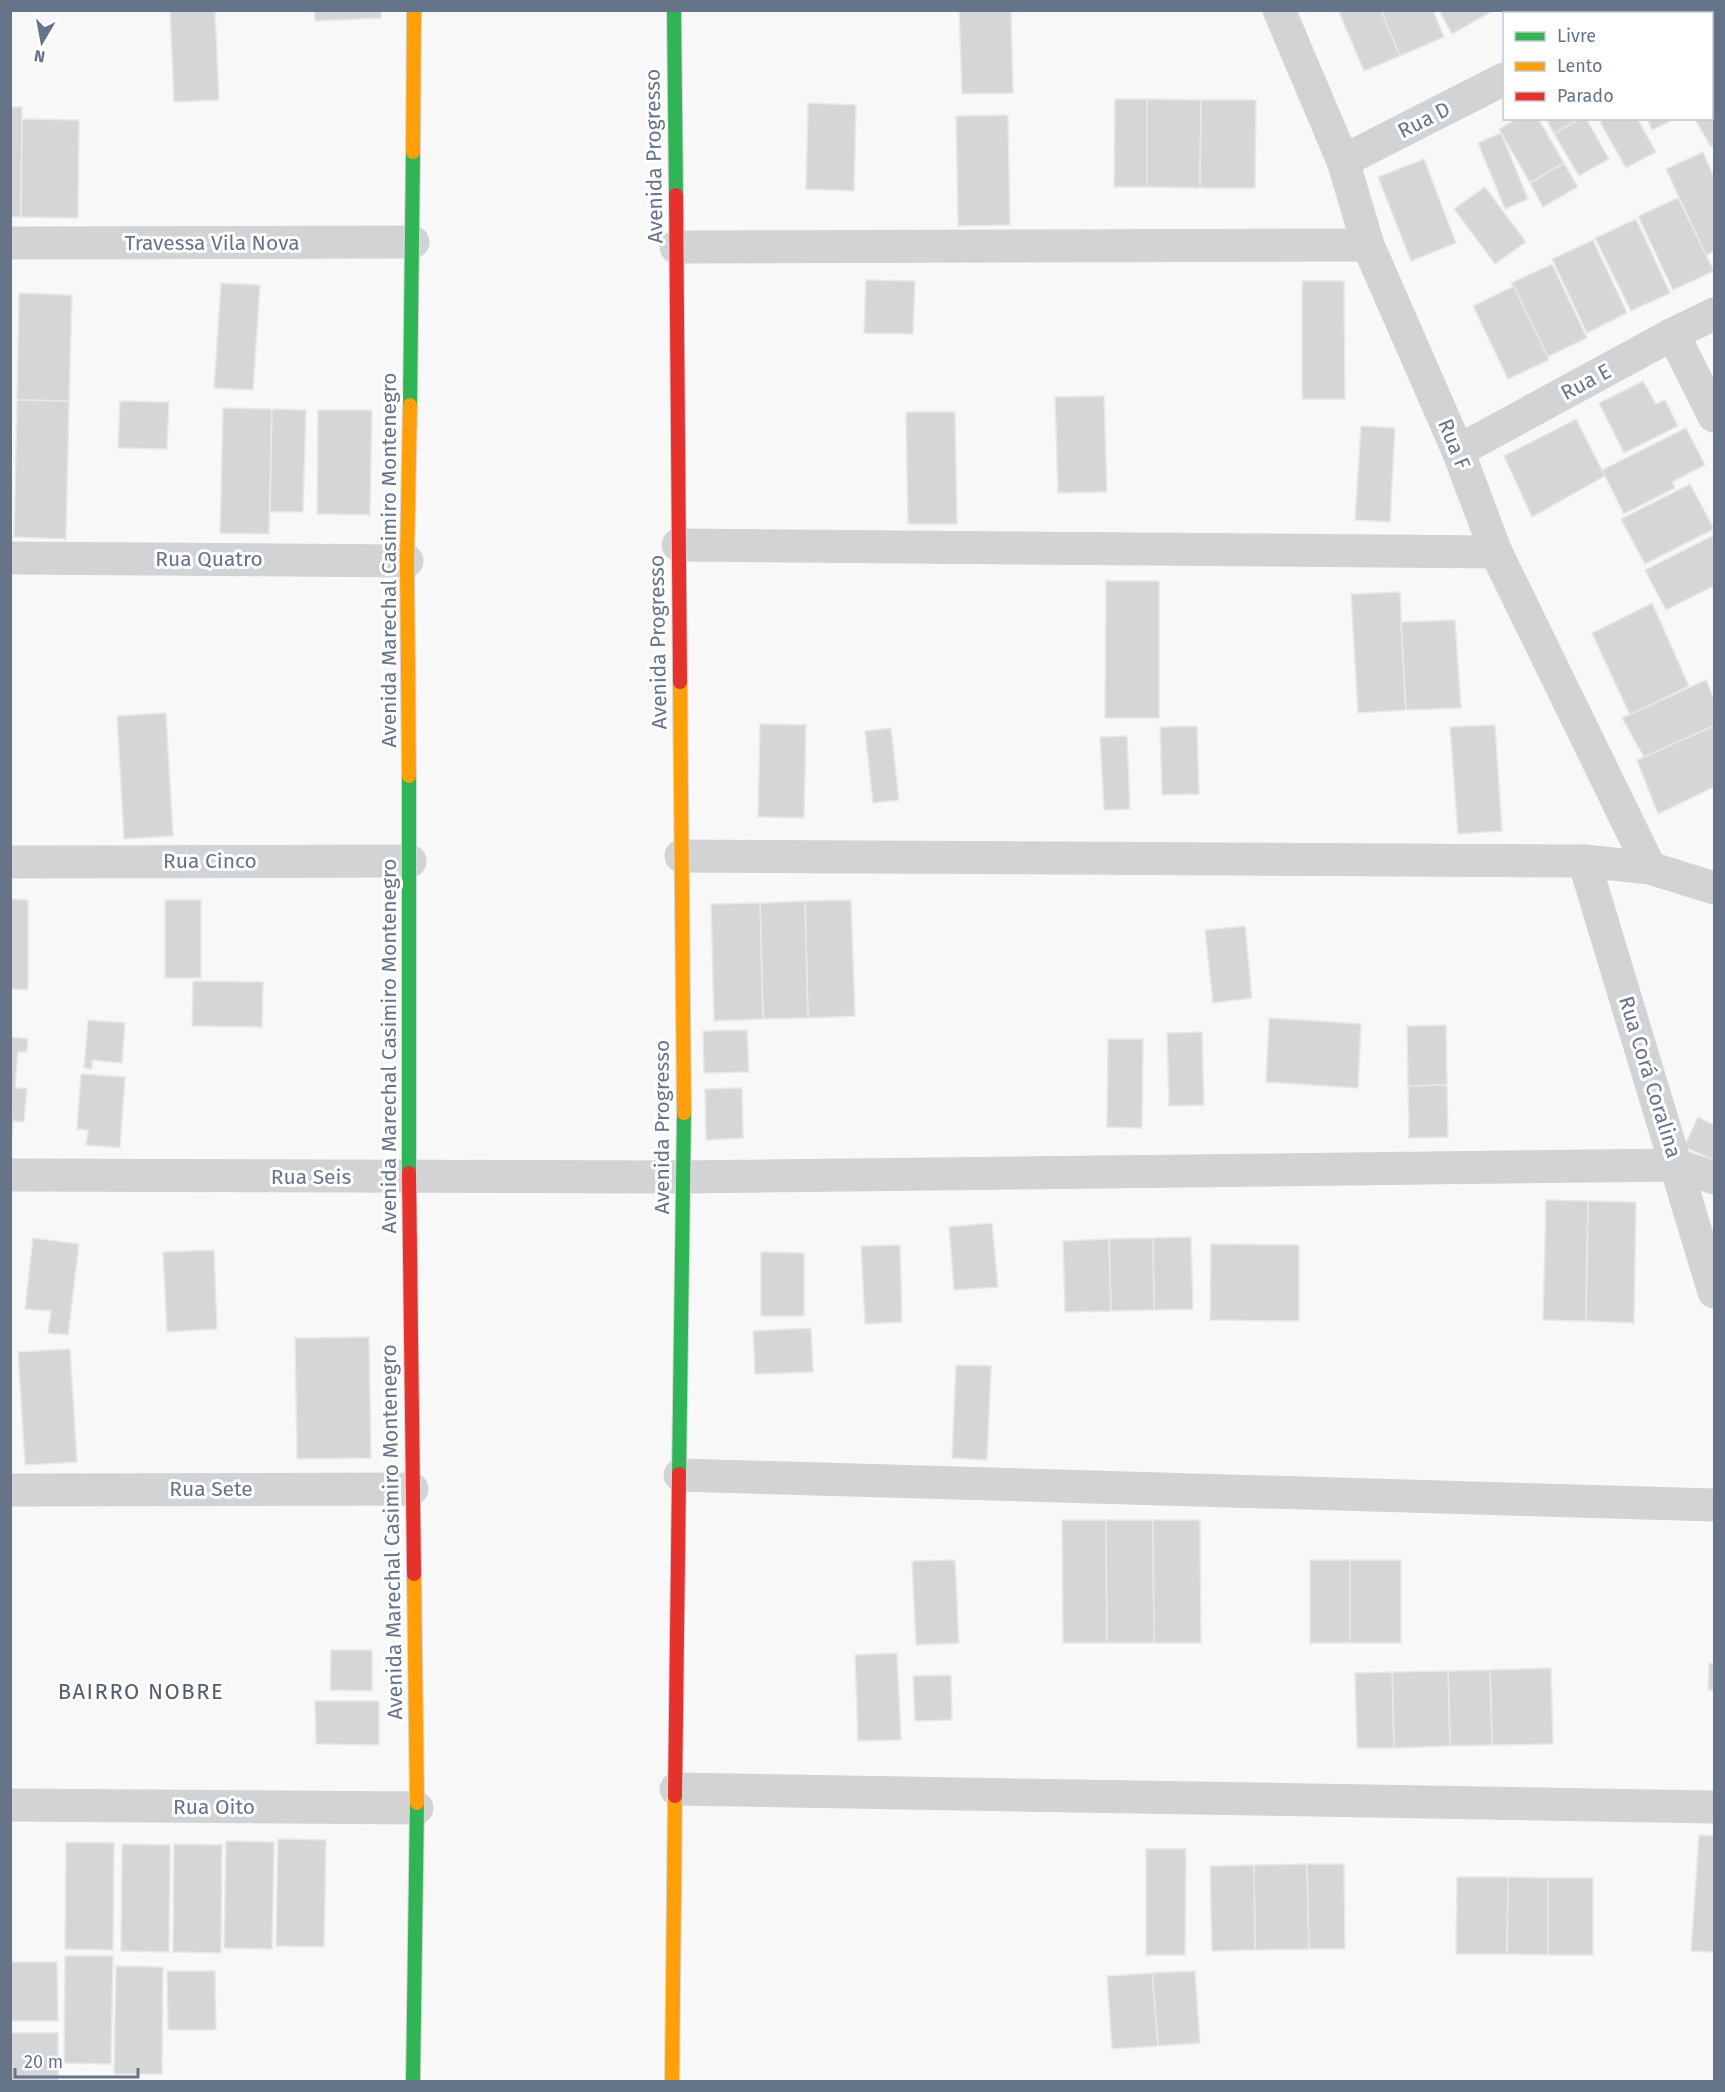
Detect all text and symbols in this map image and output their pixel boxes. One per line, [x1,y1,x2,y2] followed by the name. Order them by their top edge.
[12,12,72,72] north arrow
[1503,12,1713,120] legend
[1557,25,1596,47] text: Livre
[33,46,46,67] text: N
[1557,55,1603,77] text: Lento
[639,69,669,243] street label: Avenida Progresso
[1557,85,1614,107] text: Parado
[1393,96,1455,144] street label: Rua D
[124,230,300,256] street label: Travessa Vila Nova
[1556,358,1616,406] street label: Rua E
[376,372,402,748] street label: Avenida Marechal Casimiro Montenegro
[1432,415,1476,473] street label: Rua F
[155,546,263,572] street label: Rua Quatro
[643,555,673,729] street label: Avenida Progresso
[163,848,257,874] street label: Rua Cinco
[376,858,402,1234] street label: Avenida Marechal Casimiro Montenegro
[1613,993,1687,1161] street label: Rua Corá Coralina
[649,1040,675,1214] street label: Avenida Progresso
[271,1164,351,1190] street label: Rua Seis
[376,1344,408,1720] street label: Avenida Marechal Casimiro Montenegro
[169,1476,253,1502] street label: Rua Sete
[58,1678,224,1705] district label: BAIRRO NOBRE
[173,1794,255,1820] street label: Rua Oito
[15,2041,138,2079] scale bar
[24,2051,63,2073] text: 20 m

